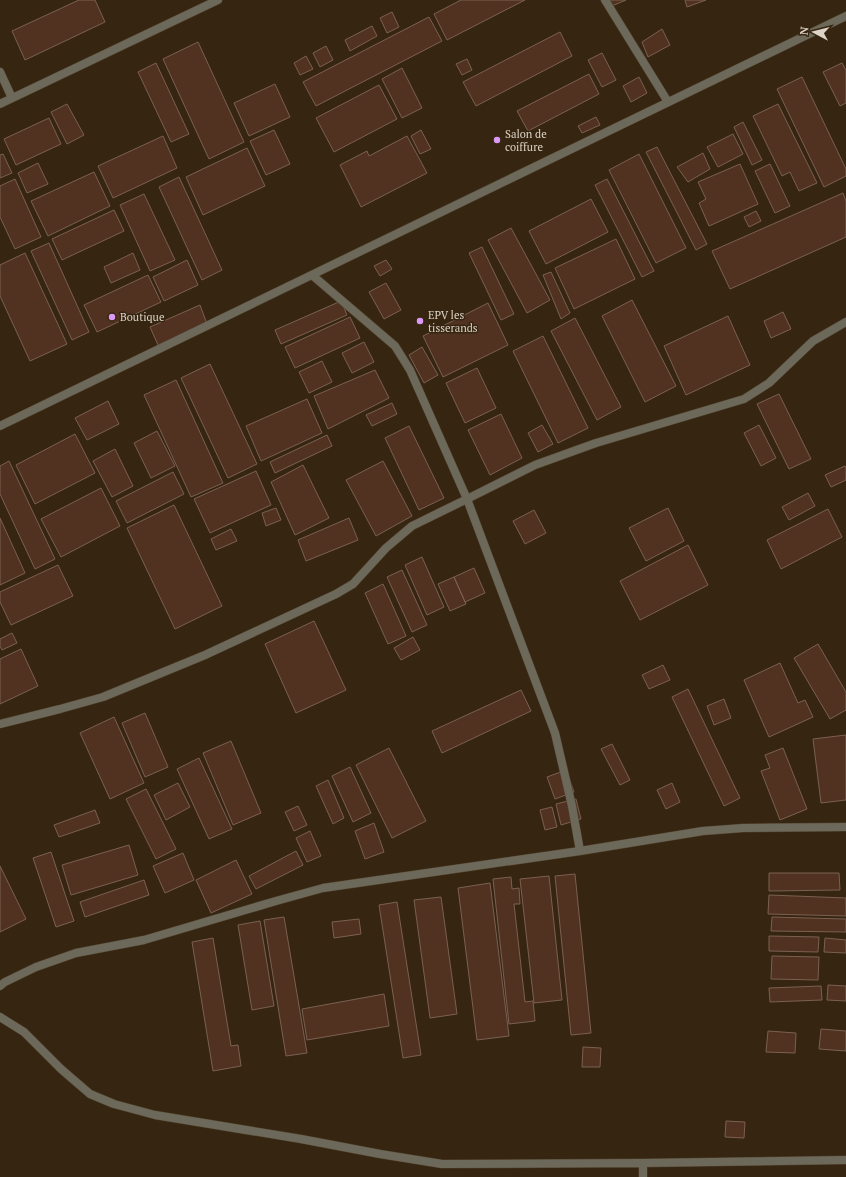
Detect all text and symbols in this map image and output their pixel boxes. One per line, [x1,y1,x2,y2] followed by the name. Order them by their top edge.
[794,12,834,52] north arrow
[797,25,812,36] text: N
[505,127,547,154] place label: Salon de coiffure
[492,135,502,145] marker: Salon de coiffure
[428,308,478,335] place label: EPV les tisserands
[120,310,165,324] place label: Boutique
[107,312,117,322] marker: Boutique
[415,316,425,326] marker: EPV les tisserands

